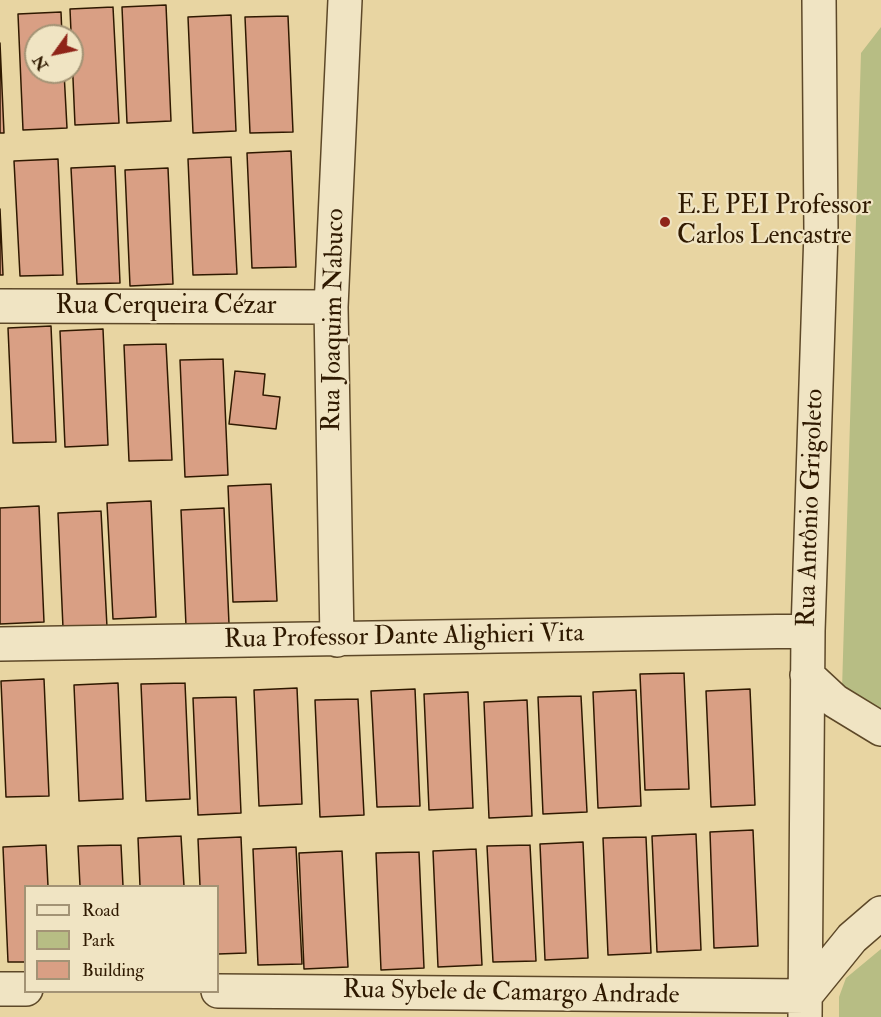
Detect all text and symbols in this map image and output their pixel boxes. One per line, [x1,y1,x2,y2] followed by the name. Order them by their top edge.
[24,24,84,84] north arrow
[28,51,53,74] text: N
[677,191,871,252] place label: E.E PEI Professor Carlos Lencastre
[317,208,353,432] street label: Rua Joaquim Nabuco
[658,215,672,229] marker: E.E PEI Professor Carlos Lencastre
[55,291,277,323] street label: Rua Cerqueira Cézar
[792,388,832,628] street label: Rua Antônio Grigoleto
[224,619,584,657] street label: Rua Professor Dante Alighieri Vita
[24,885,219,993] legend
[82,899,120,922] text: Road
[82,929,115,952] text: Park
[82,959,144,982] text: Building
[342,975,680,1013] street label: Rua Sybele de Camargo Andrade

